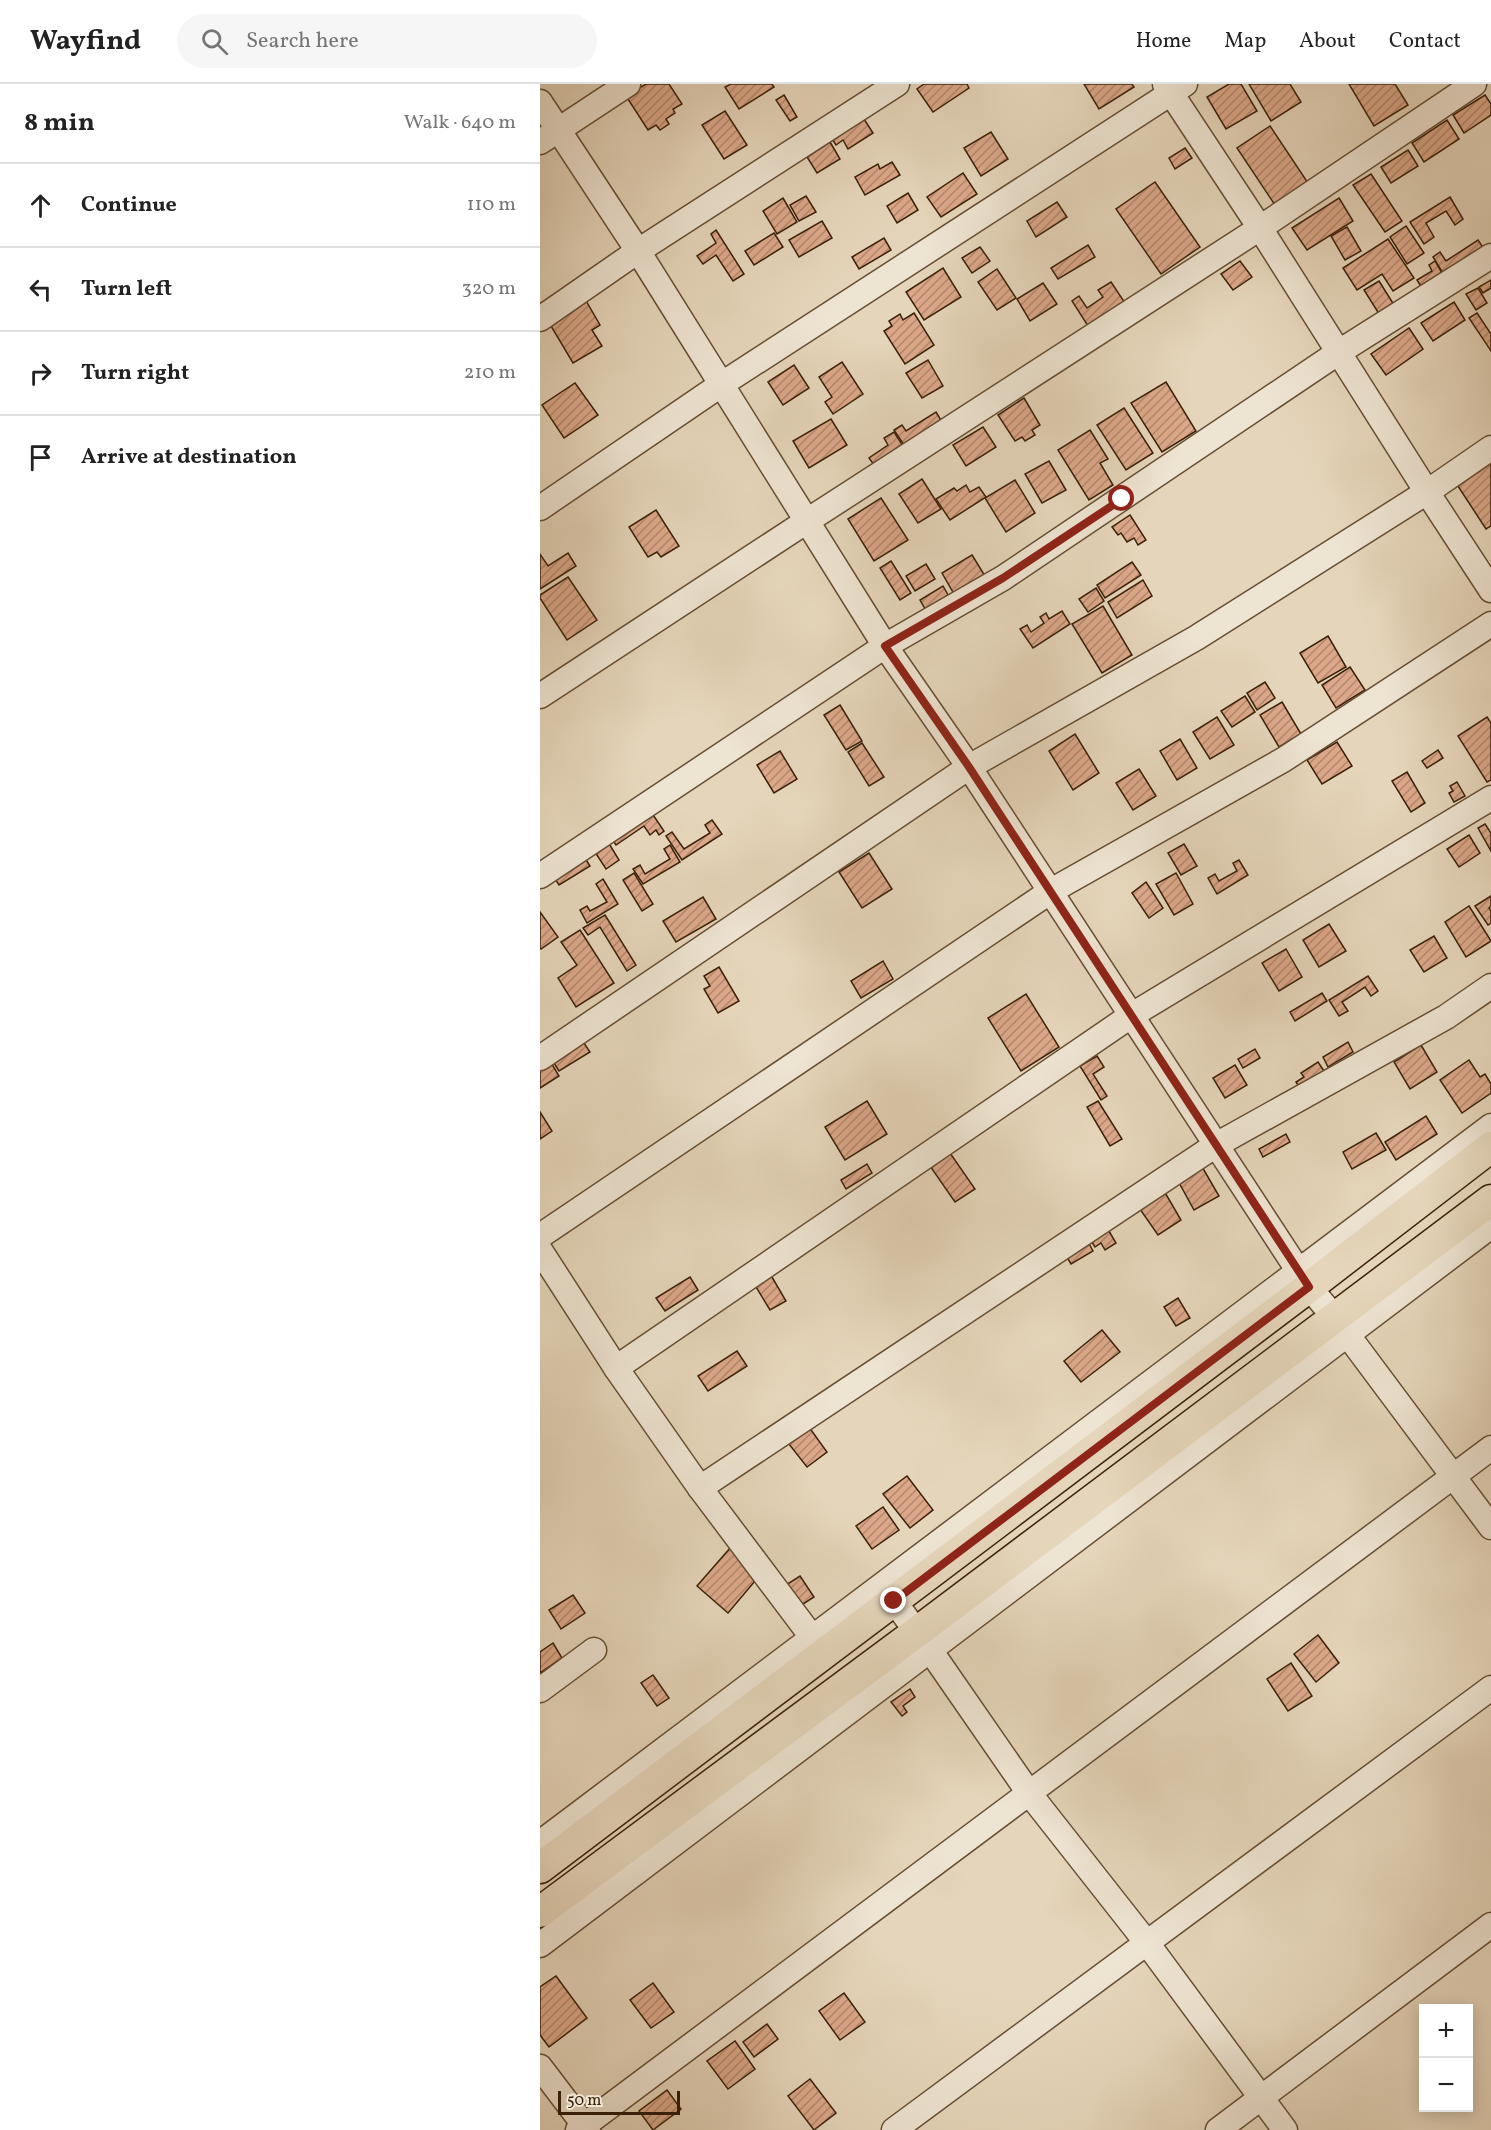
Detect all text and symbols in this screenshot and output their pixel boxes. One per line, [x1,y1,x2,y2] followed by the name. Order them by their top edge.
[177,14,597,68] search box
[30,22,141,61] text: Wayfind
[198,25,231,58] icon: search
[246,26,359,57] text: Search here
[1136,27,1191,56] text: Home
[1224,27,1266,56] text: Map
[1299,27,1356,56] text: About
[1389,27,1461,56] text: Contact
[24,105,95,141] text: 8 min
[404,109,516,137] text: Walk · 640 m
[24,189,57,222] icon: ahead
[81,190,177,221] text: Continue
[467,191,516,219] text: 110 m
[24,273,57,306] icon: left
[81,274,172,305] text: Turn left
[461,275,516,303] text: 320 m
[24,357,57,390] icon: right
[81,358,189,389] text: Turn right
[464,359,516,387] text: 210 m
[24,441,57,474] icon: arrive
[81,442,297,473] text: Arrive at destination
[1108,485,1134,511] route start
[880,1587,906,1613] route end
[1419,2004,1473,2112] map controls
[1419,2004,1473,2058] button: +
[1419,2058,1473,2112] button: −
[558,2088,680,2116] scale bar
[567,2090,601,2112] text: 50 m

